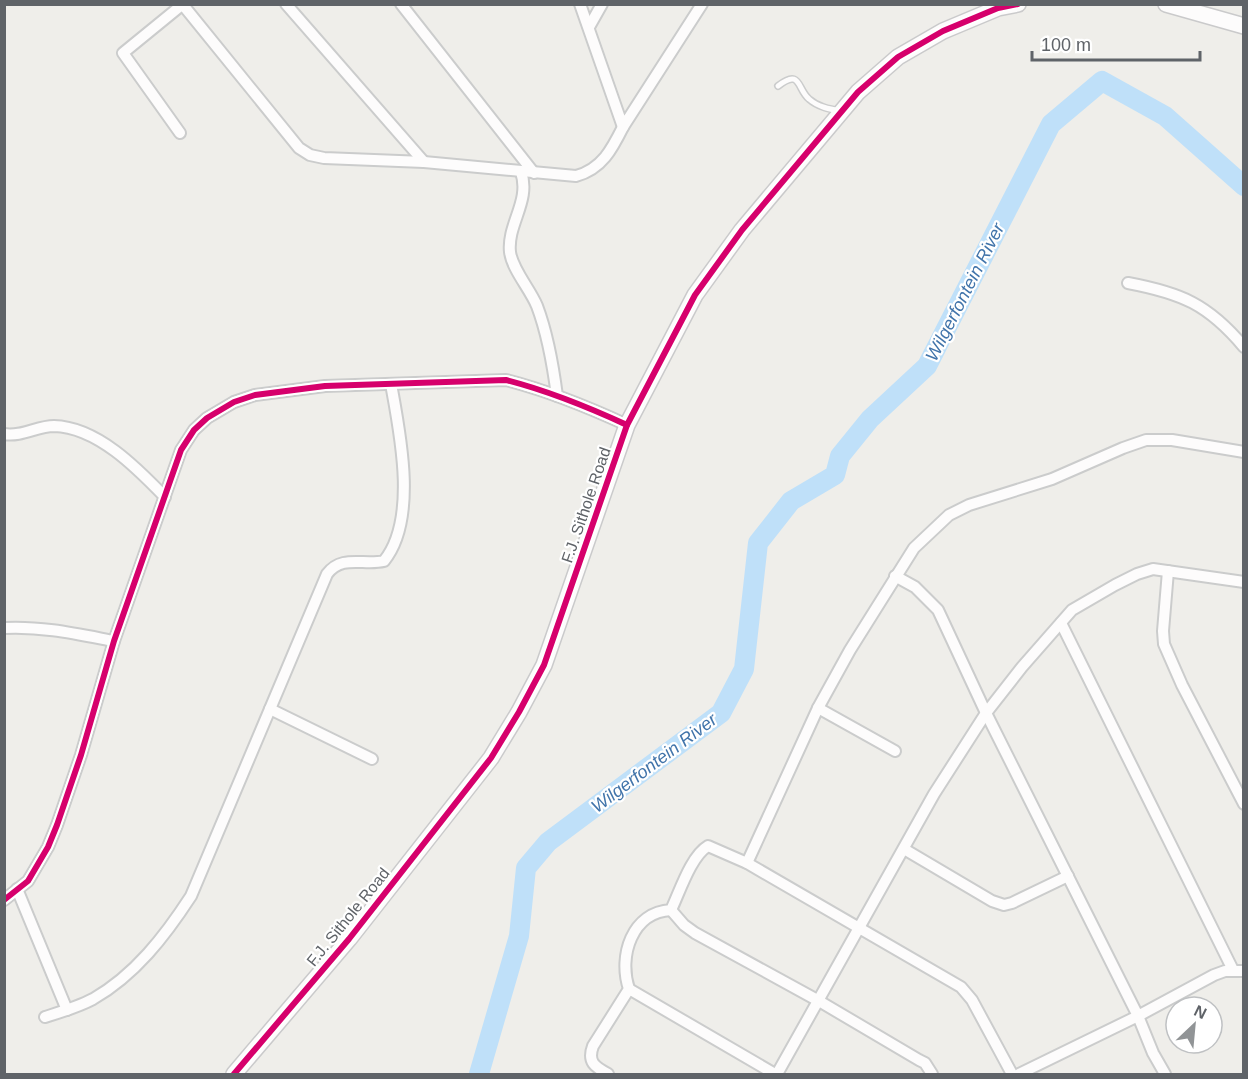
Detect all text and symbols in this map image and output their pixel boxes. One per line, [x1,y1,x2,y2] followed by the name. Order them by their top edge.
[1032,24,1200,62] scale bar
[1041,35,1091,55] text: 100 m
[922,219,1009,364] water label: Wilgerfontein River
[558,445,614,565] street label: F.J. Sithole Road
[587,709,721,817] water label: Wilgerfontein River
[303,865,393,969] street label: F.J. Sithole Road
[1164,995,1224,1055] north arrow
[1191,1002,1209,1022] text: N

